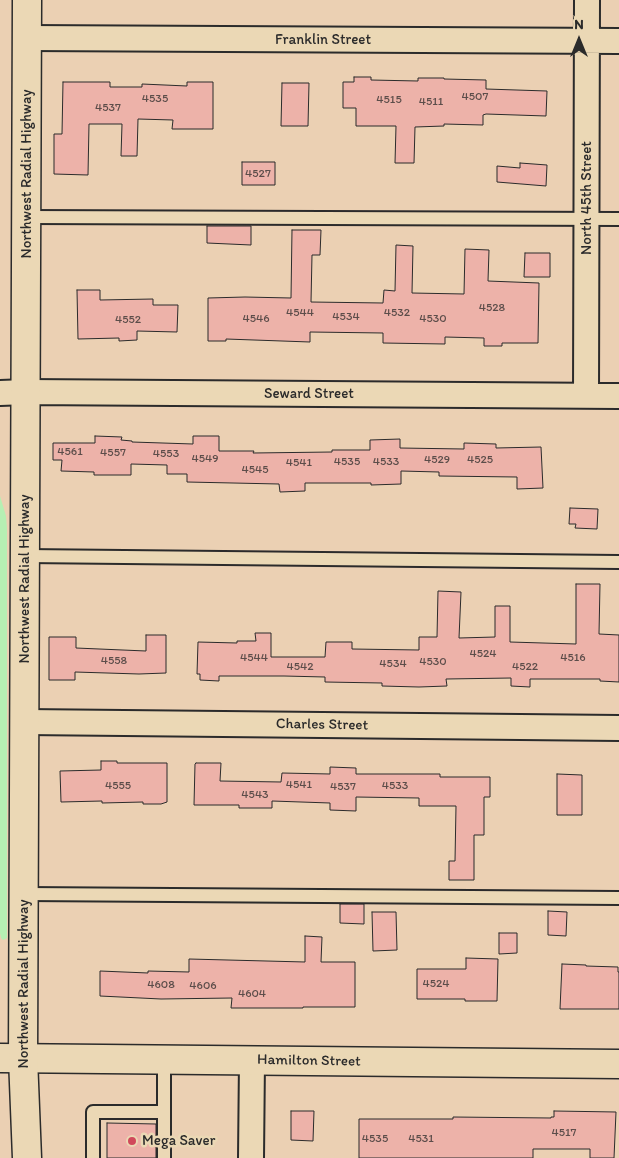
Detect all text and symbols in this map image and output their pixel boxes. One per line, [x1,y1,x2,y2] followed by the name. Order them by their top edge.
[554,15,604,65] north arrow
[574,16,584,33] text: N
[275,31,371,49] street label: Franklin Street
[18,90,36,258] street label: Northwest Radial Highway
[462,90,488,104] house number: 4507
[142,92,168,106] house number: 4535
[376,93,402,107] house number: 4515
[419,95,443,109] house number: 4511
[95,101,121,115] house number: 4537
[578,141,596,255] street label: North 45th Street
[245,167,271,181] house number: 4527
[479,301,505,315] house number: 4528
[286,306,314,320] house number: 4544
[384,306,410,320] house number: 4532
[332,310,360,324] house number: 4534
[242,312,270,326] house number: 4546
[419,312,447,326] house number: 4530
[115,313,141,327] house number: 4552
[264,385,354,403] street label: Seward Street
[57,445,83,459] house number: 4561
[100,446,126,460] house number: 4557
[153,447,179,461] house number: 4553
[192,452,218,466] house number: 4549
[424,453,450,467] house number: 4529
[467,453,493,467] house number: 4525
[334,455,360,469] house number: 4535
[373,455,399,469] house number: 4533
[286,456,312,470] house number: 4541
[241,463,269,477] house number: 4545
[16,495,34,663] street label: Northwest Radial Highway
[469,647,497,661] house number: 4524
[240,651,268,665] house number: 4544
[560,651,586,665] house number: 4516
[101,654,127,668] house number: 4558
[419,655,447,669] house number: 4530
[379,657,407,671] house number: 4534
[286,660,314,674] house number: 4542
[512,660,538,674] house number: 4522
[276,715,368,735] street label: Charles Street
[286,778,312,792] house number: 4541
[105,779,131,793] house number: 4555
[382,779,408,793] house number: 4533
[330,780,356,794] house number: 4537
[241,788,269,802] house number: 4543
[15,900,33,1068] street label: Northwest Radial Highway
[422,977,450,991] house number: 4524
[147,978,175,992] house number: 4608
[189,979,217,993] house number: 4606
[238,987,266,1001] house number: 4604
[257,1051,361,1071] street label: Hamilton Street
[551,1126,577,1140] house number: 4517
[142,1132,215,1150] place label: Mega Saver
[362,1132,388,1146] house number: 4535
[408,1132,434,1146] house number: 4531
[126,1135,138,1147] marker: Mega Saver

